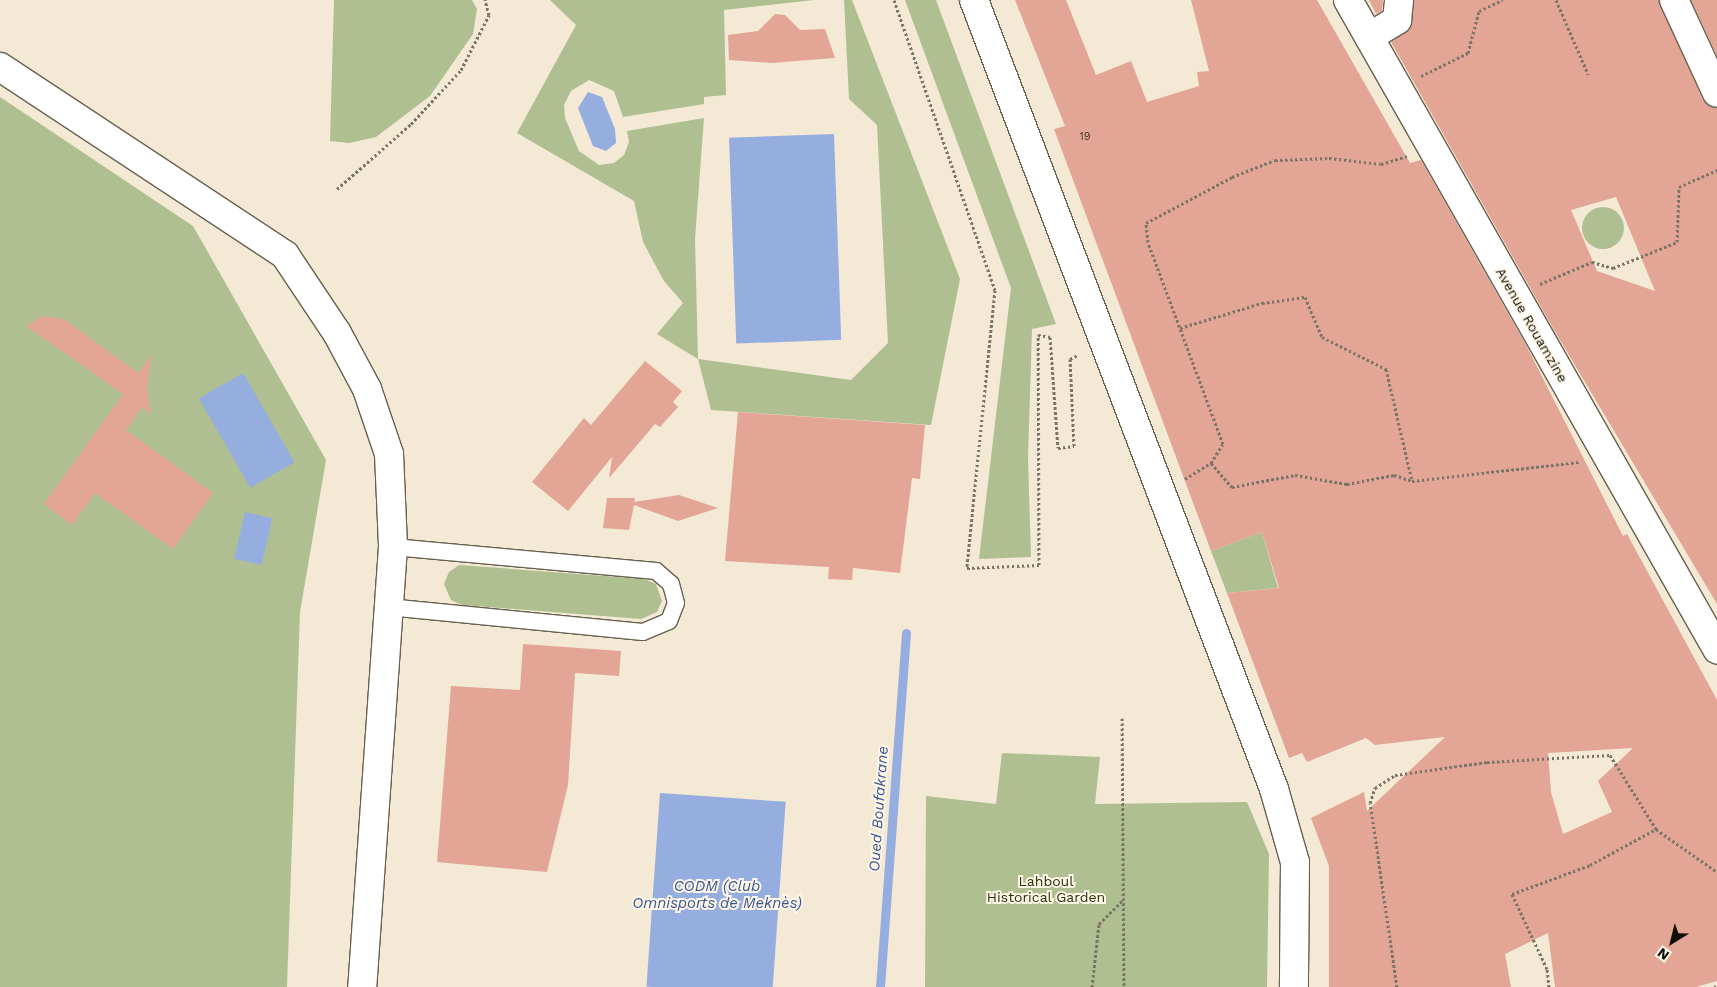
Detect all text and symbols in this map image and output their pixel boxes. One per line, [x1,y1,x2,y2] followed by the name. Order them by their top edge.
[1079,130,1091,144] house number: 19
[1492,265,1572,385] street label: Avenue Rouamzine
[866,746,892,872] water label: Oued Boufakrane
[987,873,1105,906] park label: Lahboul Historical Garden
[632,877,802,912] water label: CODM (Club Omnisports de Meknès)
[1647,917,1697,967] north arrow
[1654,945,1672,964] text: N

